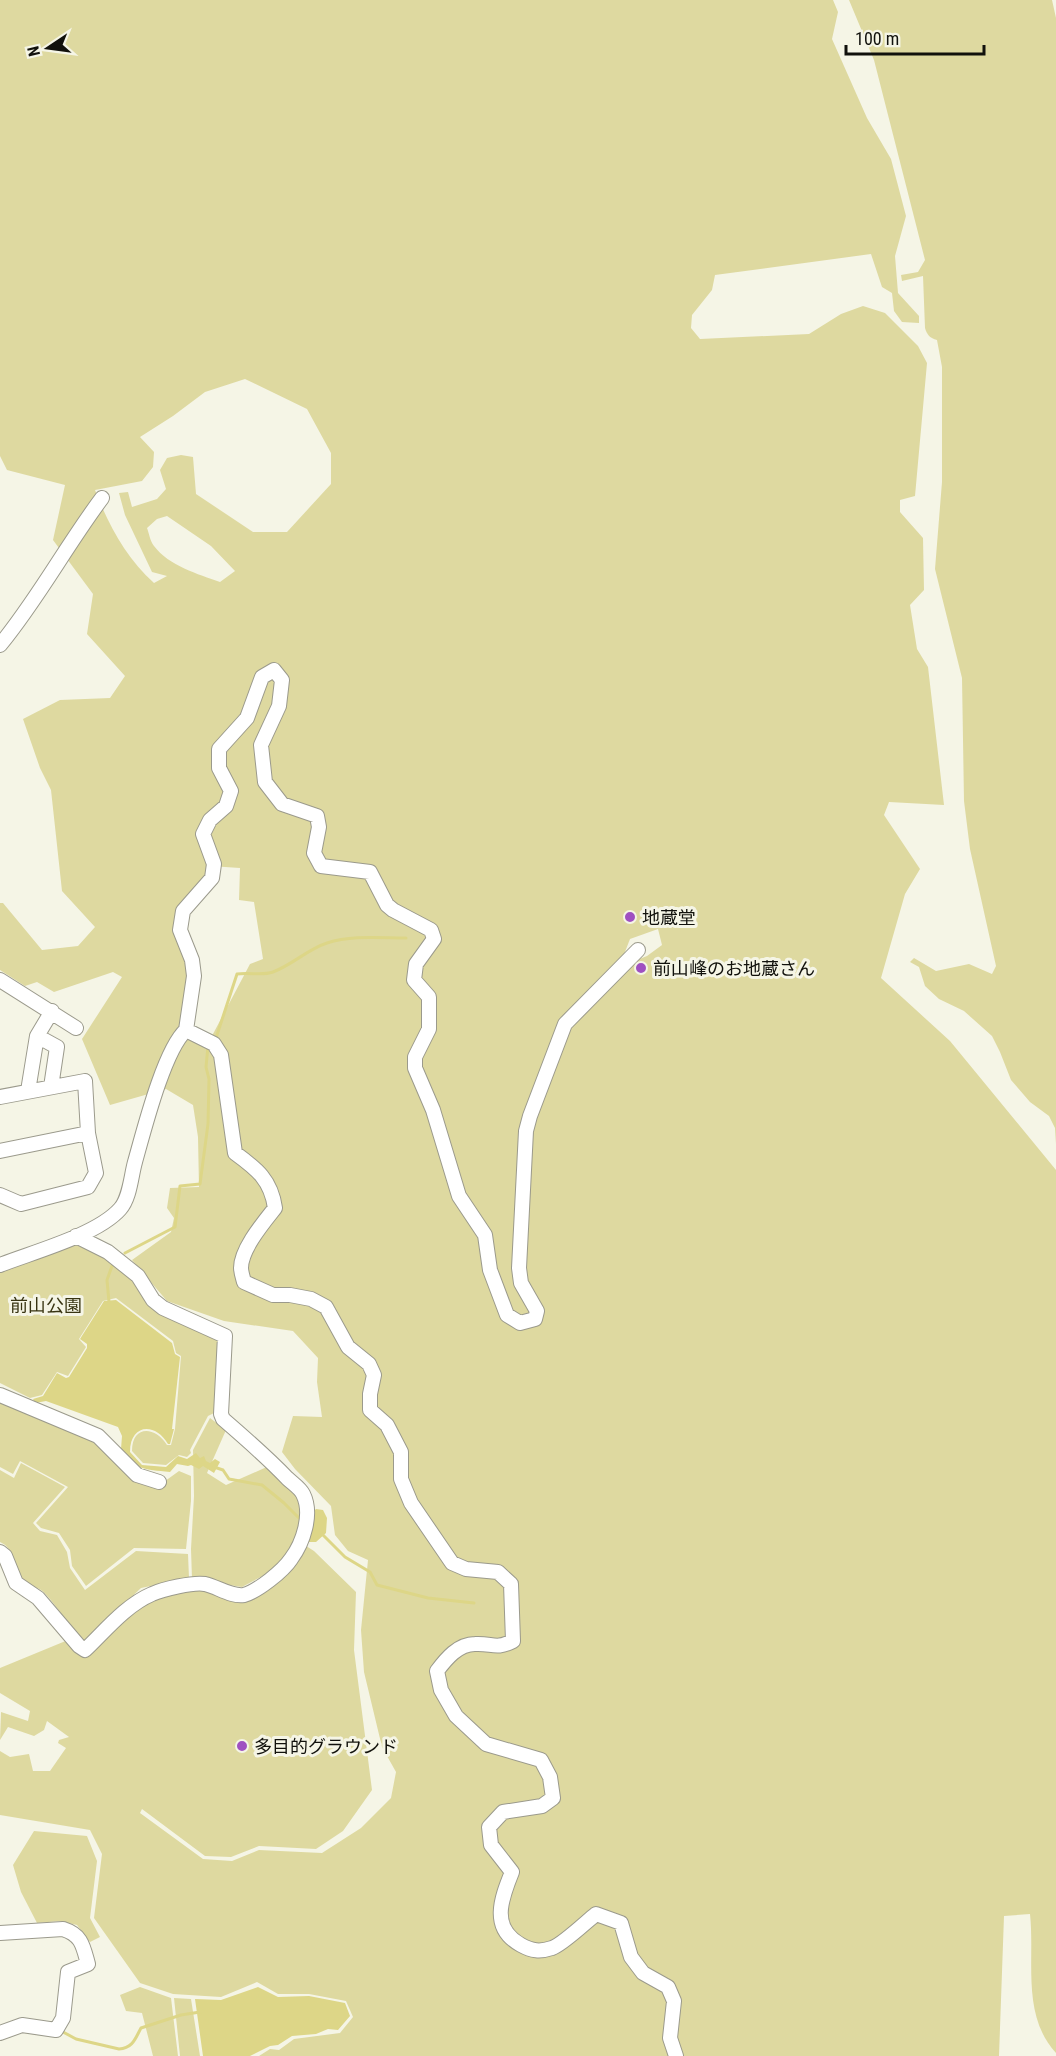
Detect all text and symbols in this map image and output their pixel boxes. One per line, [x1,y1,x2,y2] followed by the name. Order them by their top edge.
[18,18,78,78] north arrow
[846,18,984,56] scale bar
[855,28,899,49] text: 100 m
[24,44,44,58] text: N
[642,907,696,928] place label: 地蔵堂
[623,910,637,924] marker: 地蔵堂
[653,958,815,979] place label: 前山峰のお地蔵さん
[634,961,648,975] marker: 前山峰のお地蔵さん
[10,1295,82,1316] park label: 前山公園
[254,1736,398,1757] place label: 多目的グラウンド
[235,1739,249,1753] marker: 多目的グラウンド

